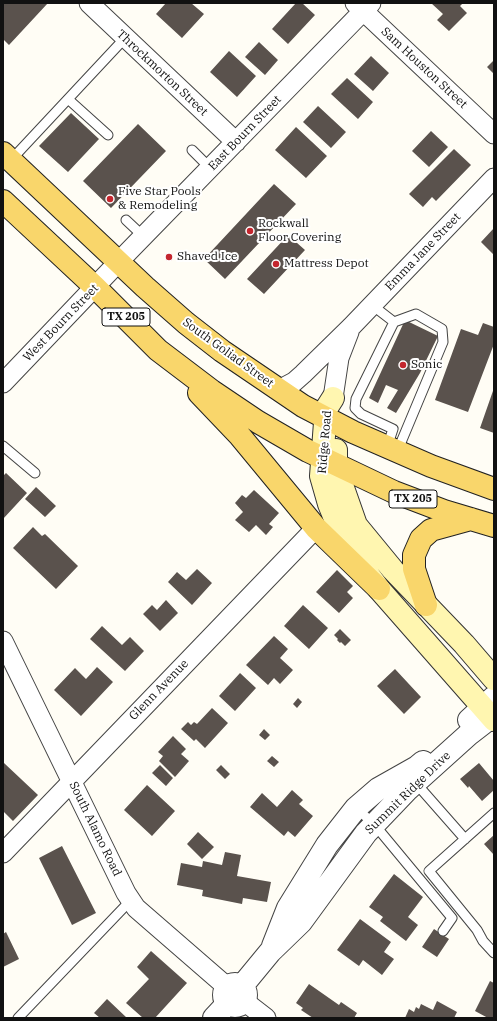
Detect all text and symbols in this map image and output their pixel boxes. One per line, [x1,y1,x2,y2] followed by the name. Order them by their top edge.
[378,24,470,112] street label: Sam Houston Street
[113,27,211,119] street label: Throckmorton Street
[206,92,284,174] street label: East Bourn Street
[118,185,201,213] place label: Five Star Pools & Remodeling
[105,194,115,204] marker: Five Star Pools & Remodeling
[382,210,464,294] street label: Emma Jane Street
[258,217,341,245] place label: Rockwall Floor Covering
[245,226,255,236] marker: Rockwall Floor Covering
[177,250,238,264] place label: Shaved Ice
[164,252,174,262] marker: Shaved Ice
[284,257,369,271] place label: Mattress Depot
[271,259,281,269] marker: Mattress Depot
[20,281,102,365] street label: West Bourn Street
[102,308,150,326] road number: TX 205
[180,315,276,391] street label: South Goliad Street
[411,358,442,372] place label: Sonic
[398,360,408,370] marker: Sonic
[315,410,335,474] street label: Ridge Road
[389,490,437,508] road number: TX 205
[126,657,192,723] street label: Glenn Avenue
[362,748,454,838] street label: Summit Ridge Drive
[66,779,124,879] street label: South Alamo Road

